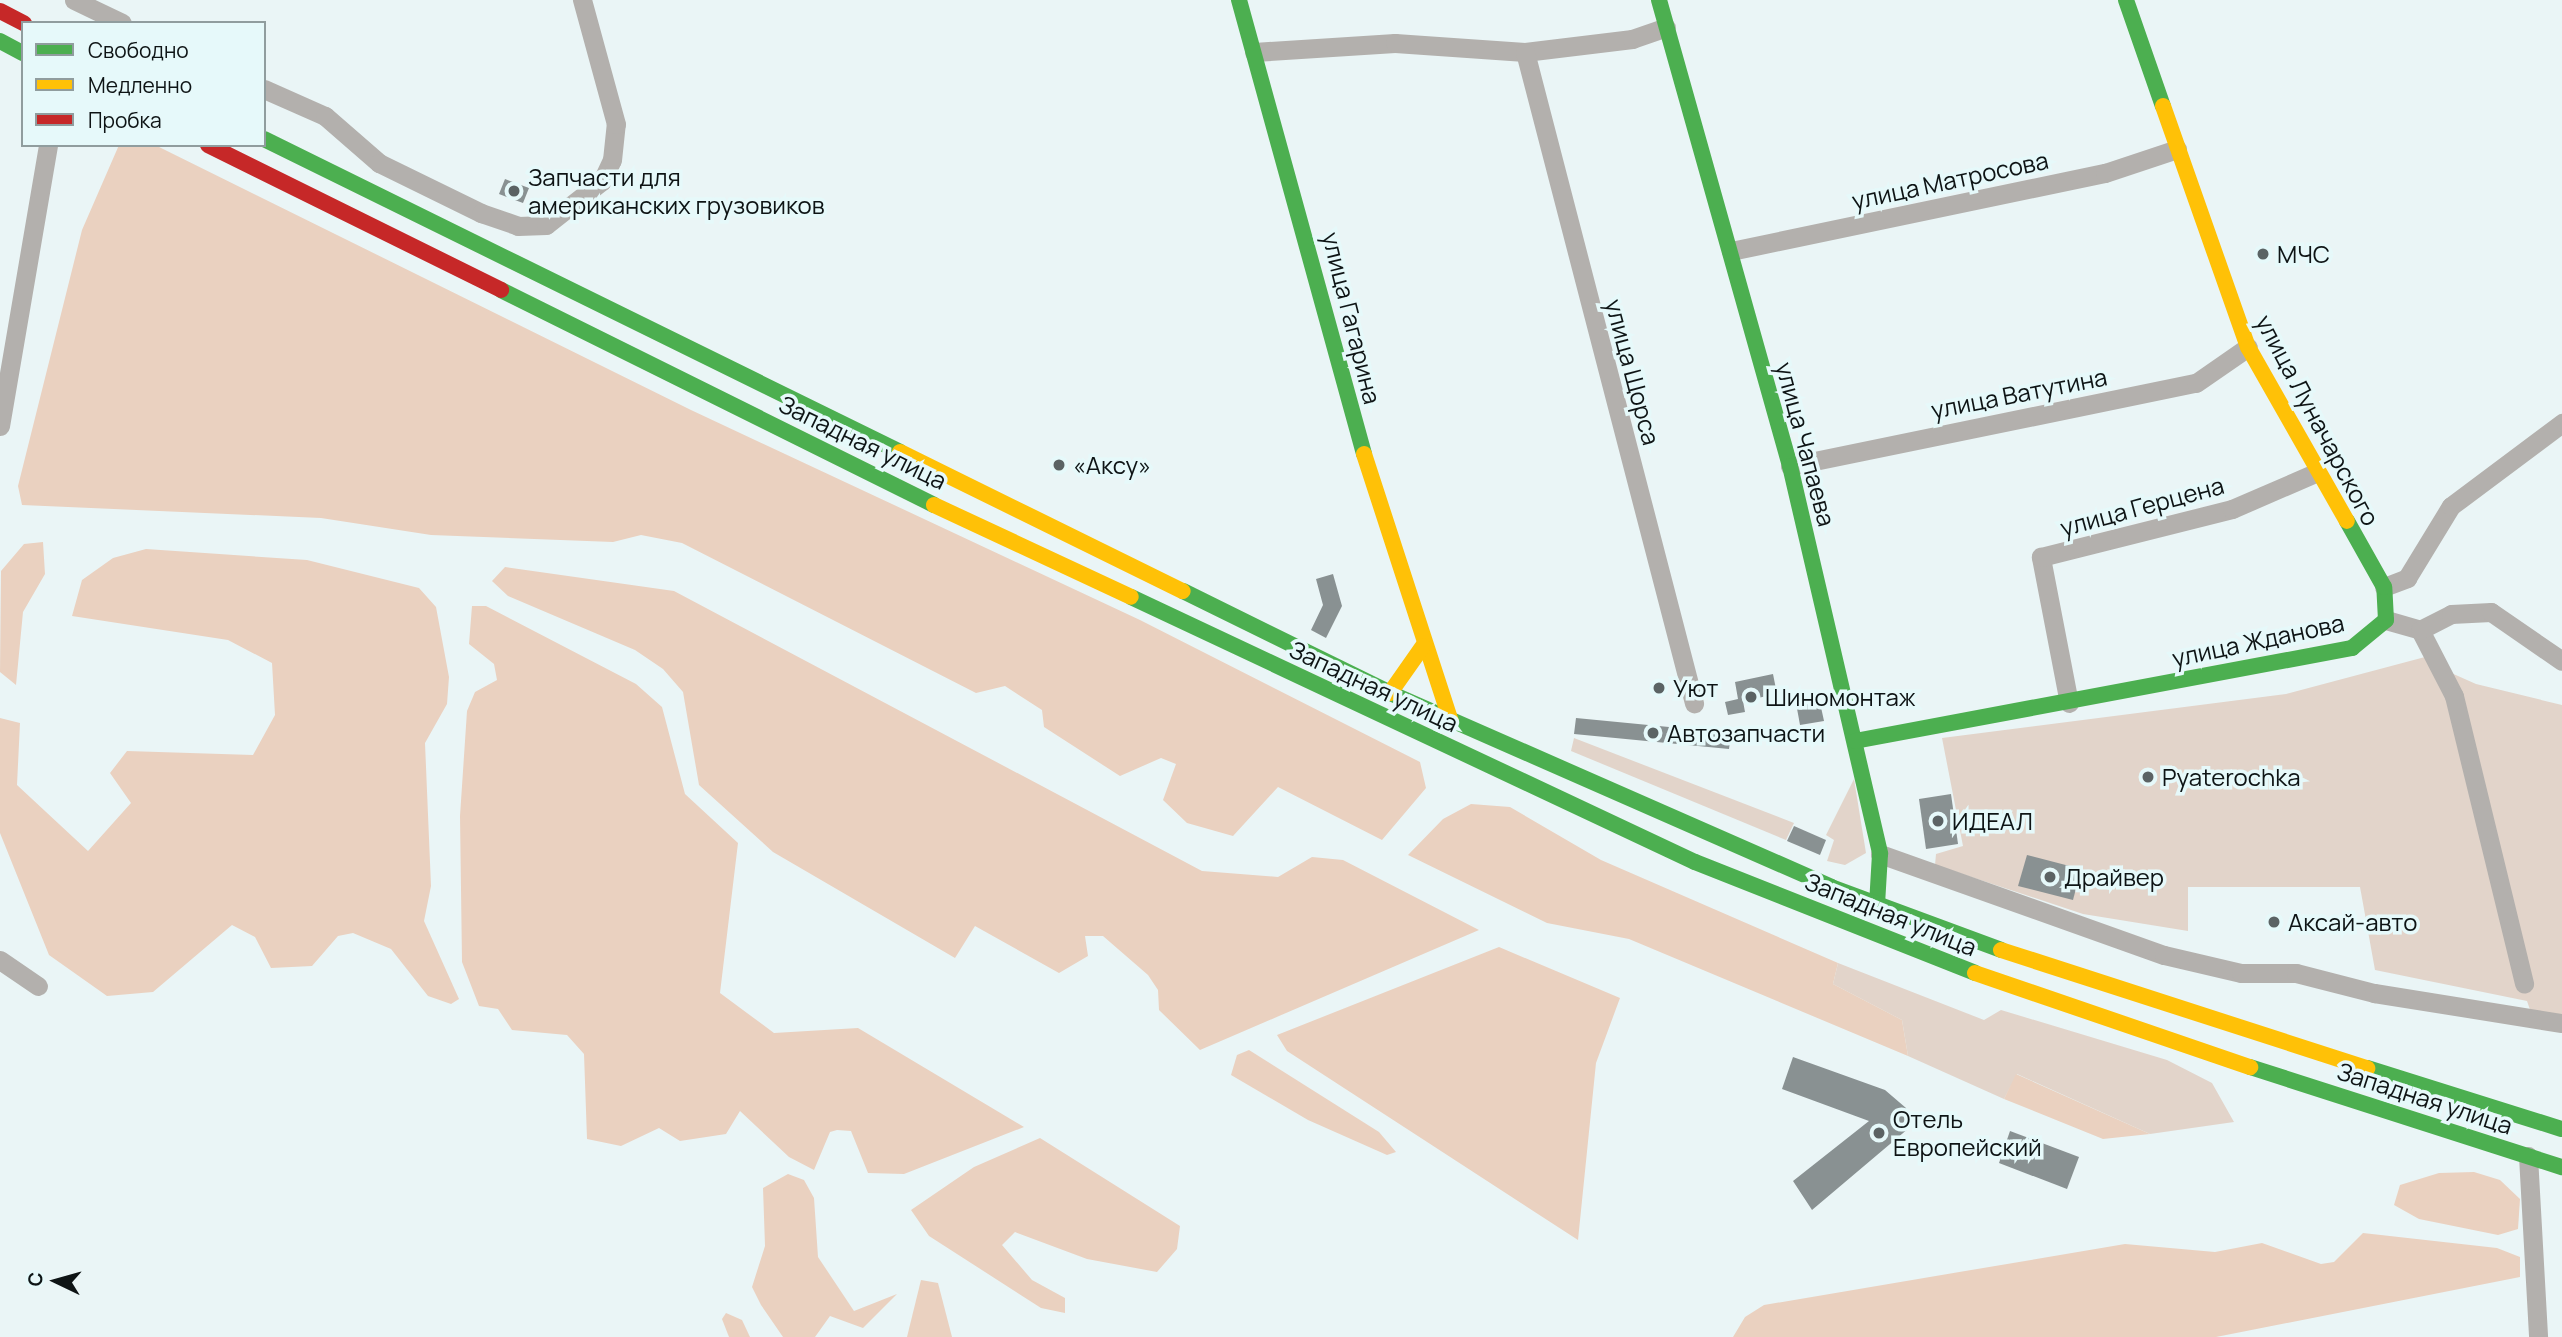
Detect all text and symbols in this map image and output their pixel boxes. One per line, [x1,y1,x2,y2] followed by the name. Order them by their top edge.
[21,21,266,147] legend
[88,36,189,64] text: Свободно
[88,71,192,99] text: Медленно
[88,106,162,134] text: Пробка
[1849,145,2051,215] street label: улица Матросова
[528,163,825,219] place label: Запчасти для американских грузовиков
[506,183,522,199] marker: Запчасти для американских грузовиков
[1317,229,1387,407] street label: улица Гагарина
[2277,240,2330,268] place label: МЧС
[2255,246,2271,262] marker: МЧС
[1600,296,1666,448] street label: улица Щорса
[2250,310,2386,530] street label: улица Луначарского
[1770,359,1842,529] street label: улица Чапаева
[1929,362,2109,424] street label: улица Ватутина
[775,389,951,495] street label: Западная улица
[1073,451,1151,479] place label: «Аксу»
[1051,457,1067,473] marker: «Аксу»
[2057,470,2227,542] street label: улица Герцена
[2169,608,2347,672] street label: улица Жданова
[1285,634,1463,738] street label: Западная улица
[1673,674,1718,702] place label: Уют
[1651,680,1667,696] marker: Уют
[1765,683,1916,711] place label: Шиномонтаж
[1743,689,1759,705] marker: Шиномонтаж
[1667,719,1825,747] place label: Автозапчасти
[1645,725,1661,741] marker: Автозапчасти
[2162,763,2301,791] place label: Pyaterochka
[2140,769,2156,785] marker: Pyaterochka
[1952,807,2033,835] place label: ИДЕАЛ
[1930,813,1946,829] marker: ИДЕАЛ
[2064,863,2164,891] place label: Драйвер
[1801,866,1981,962] street label: Западная улица
[2042,869,2058,885] marker: Драйвер
[2288,908,2417,936] place label: Аксай-авто
[2266,914,2282,930] marker: Аксай-авто
[2334,1056,2516,1140] street label: Западная улица
[1893,1105,2042,1161] place label: Отель Европейский
[1871,1125,1887,1141] marker: Отель Европейский
[21,1246,91,1316] north arrow
[22,1271,49,1287] text: С

